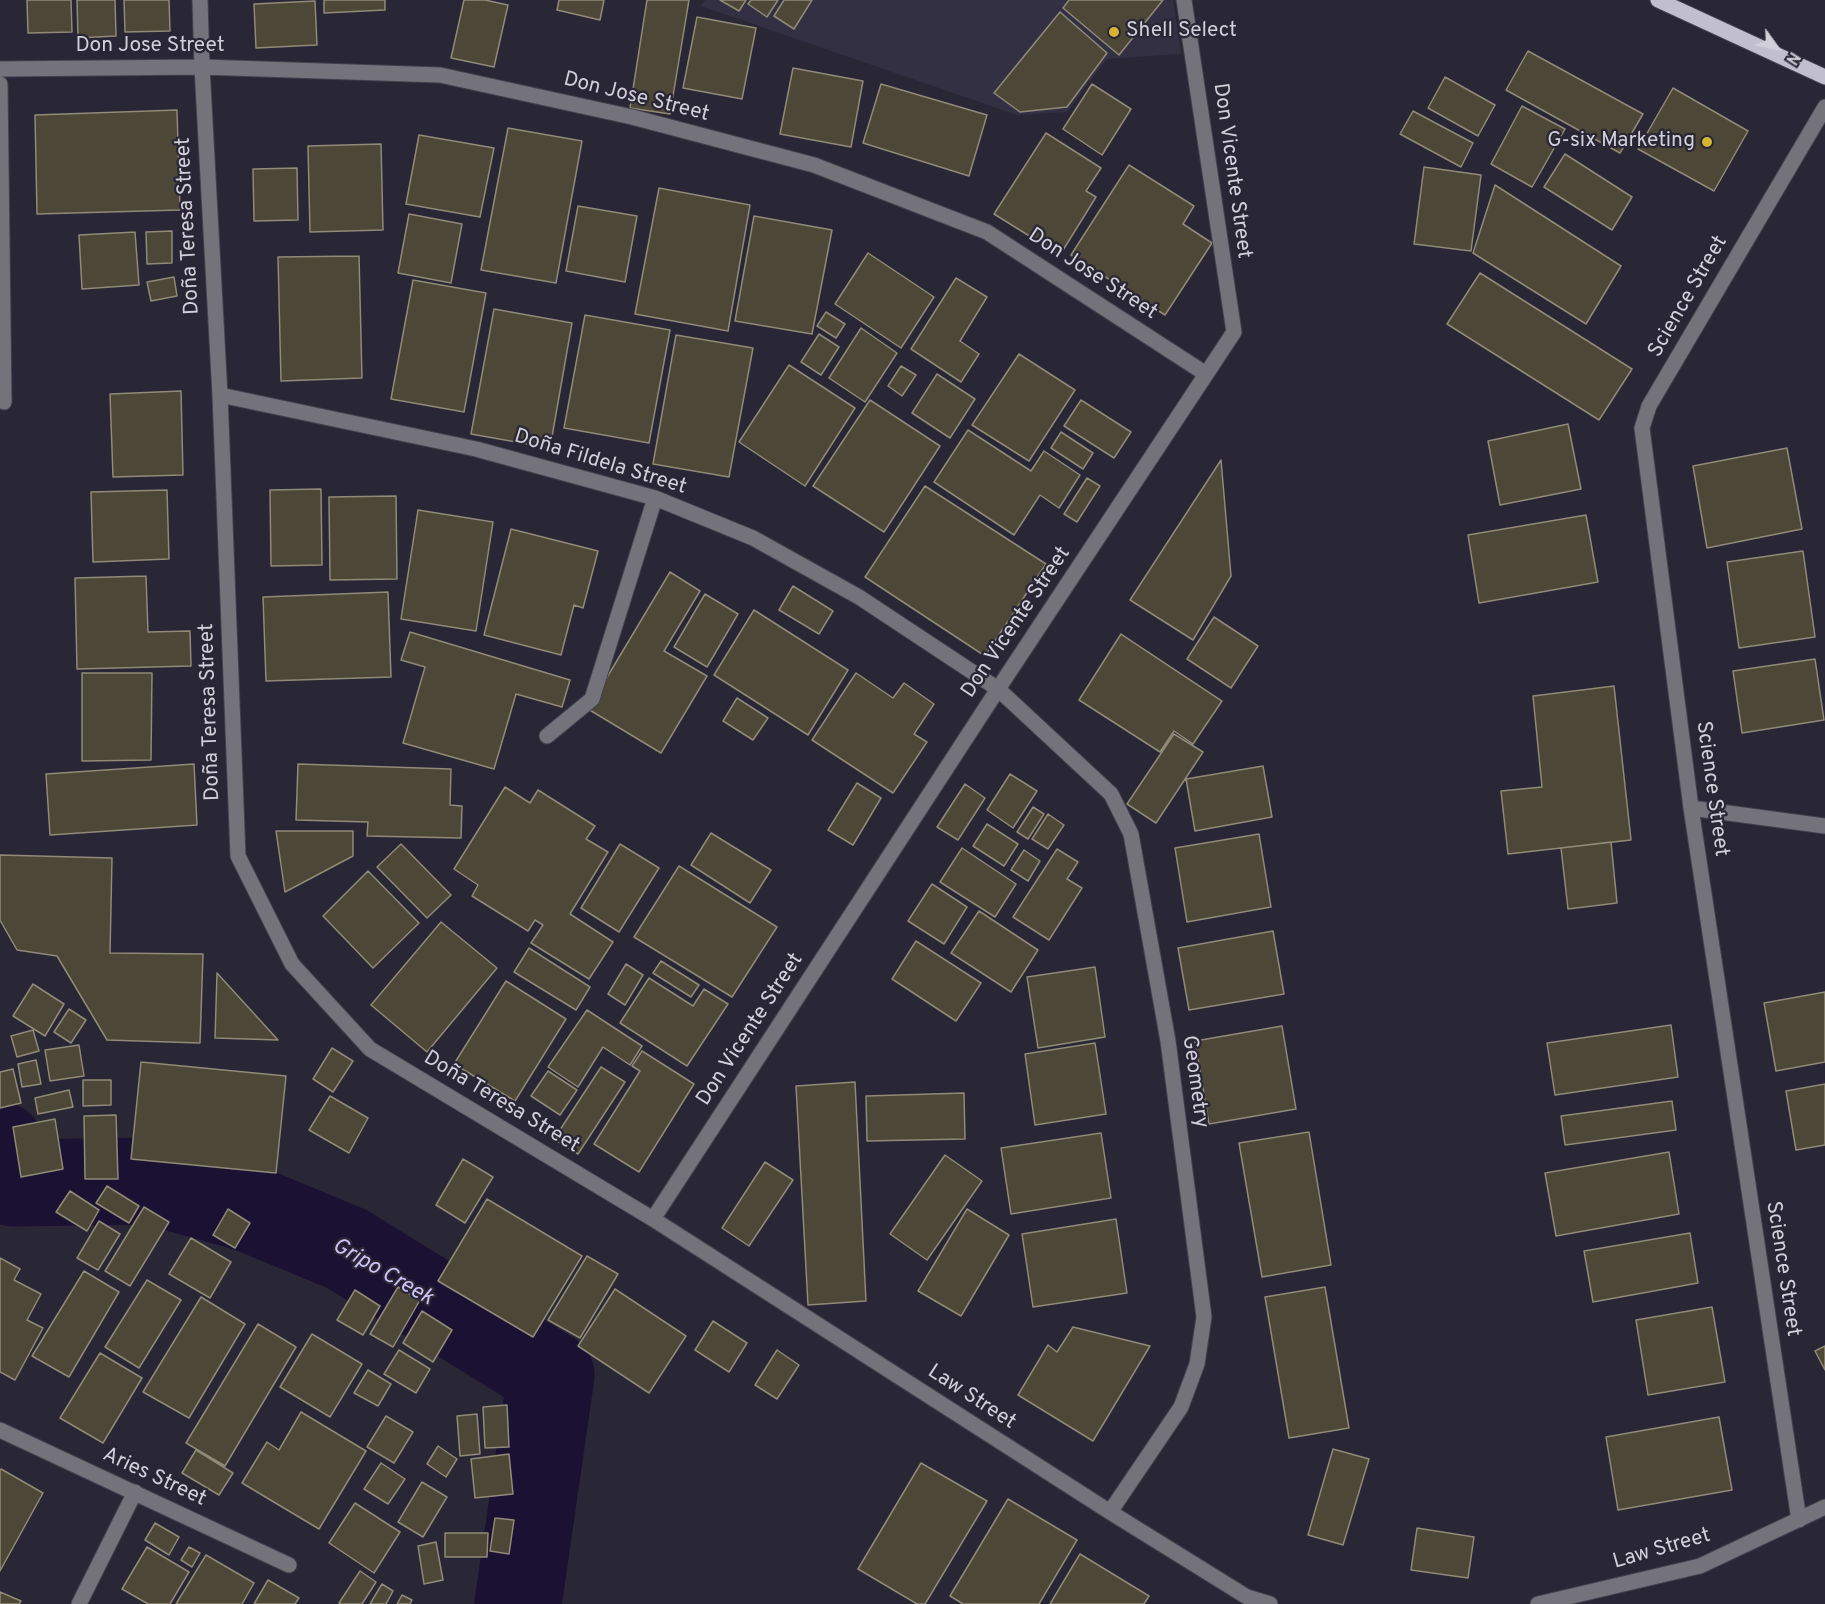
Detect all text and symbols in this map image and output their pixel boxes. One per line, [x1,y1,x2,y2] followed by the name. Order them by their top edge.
[1747,18,1807,78] north arrow
[1126,19,1237,45] place label: Shell Select
[1107,25,1121,39] marker: Shell Select
[75,34,225,60] street label: Don Jose Street
[1781,48,1804,68] text: N
[561,68,711,128] street label: Don Jose Street
[1206,82,1256,260] street label: Don Vicente Street
[1547,129,1695,155] place label: G-six Marketing
[1700,135,1714,149] marker: G-six Marketing
[172,137,206,315] street label: Doña Teresa Street
[1023,224,1161,326] street label: Don Jose Street
[1644,232,1734,362] street label: Science Street
[511,425,689,501] street label: Doña Fildela Street
[957,543,1077,703] street label: Don Vicente Street
[195,623,227,801] street label: Doña Teresa Street
[1689,720,1733,858] street label: Science Street
[692,949,810,1111] street label: Don Vicente Street
[1175,1034,1213,1130] street label: Geometry
[418,1046,584,1160] street label: Doña Teresa Street
[1759,1200,1805,1338] street label: Science Street
[327,1233,437,1313] water label: Gripo Creek
[922,1360,1020,1436] street label: Law Street
[98,1443,210,1513] street label: Aries Street
[1610,1524,1714,1576] street label: Law Street

